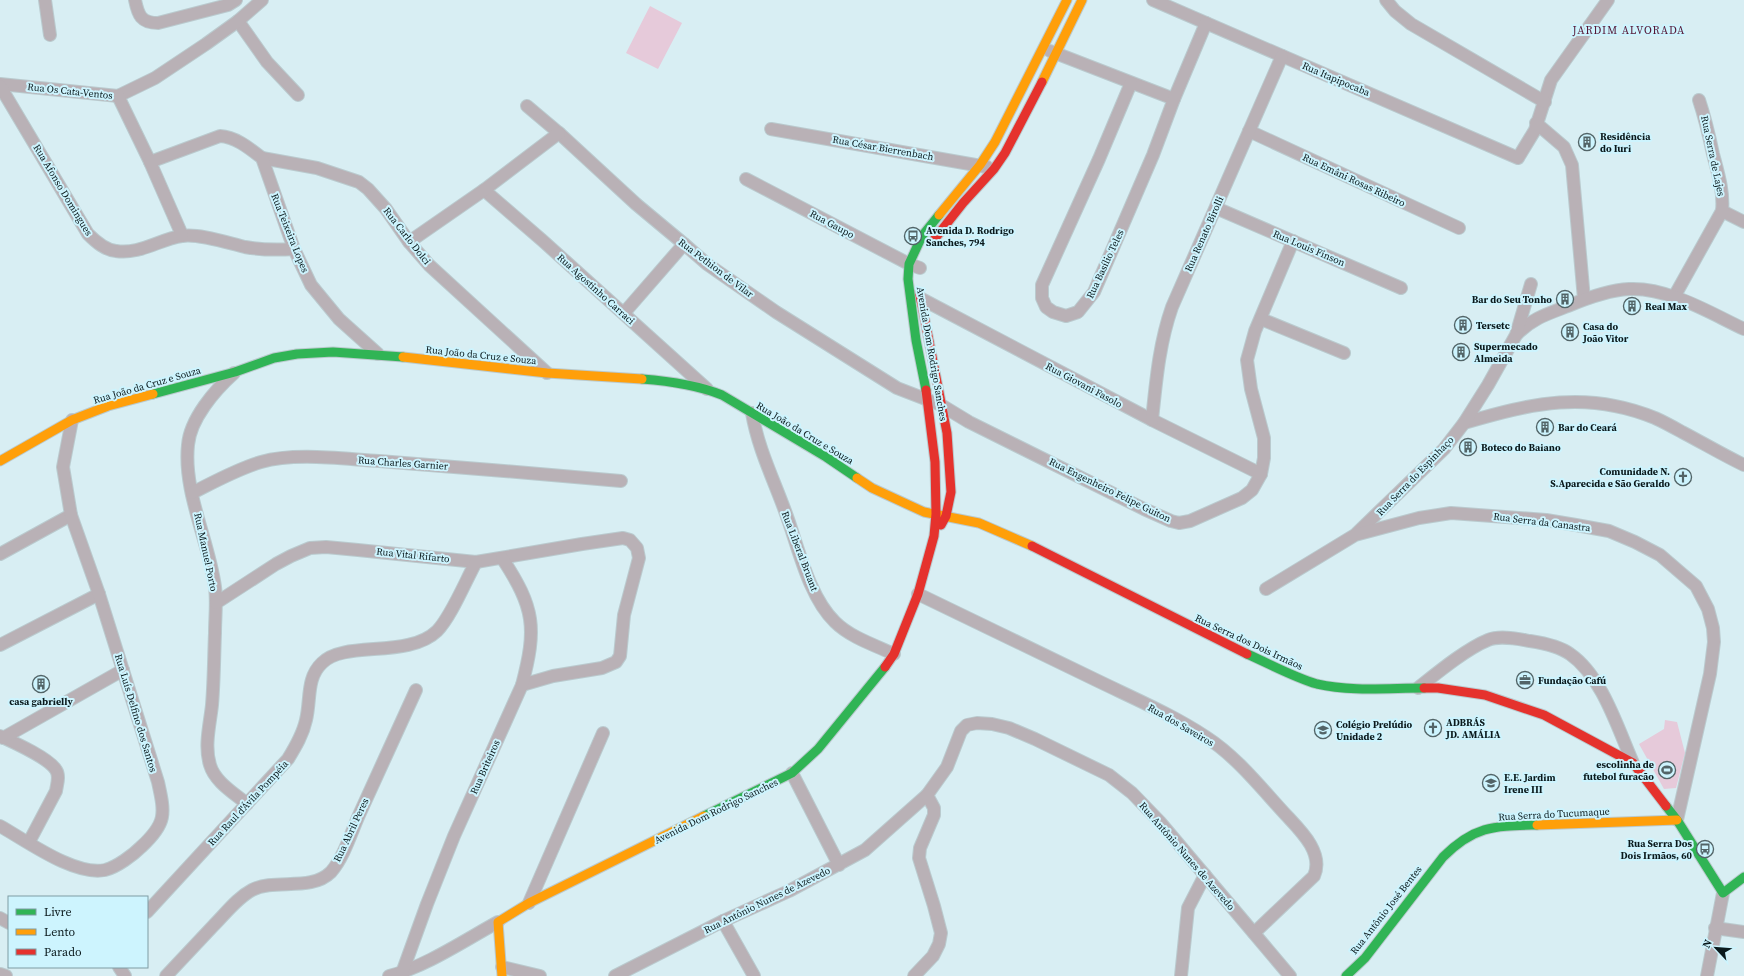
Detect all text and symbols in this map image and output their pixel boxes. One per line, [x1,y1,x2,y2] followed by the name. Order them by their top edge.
[1572,23,1685,38] district label: JARDIM ALVORADA
[1300,59,1373,99] street label: Rua Itapipocaba
[27,80,113,102] street label: Rua Os Cata-Ventos
[1698,115,1728,197] street label: Rua Serra de Lajes
[1600,130,1651,155] place label: Residência do Iuri
[1577,132,1597,152] building icon: Residência do Iuri
[831,133,935,163] street label: Rua César Bierrenbach
[31,142,95,238] street label: Rua Afonso Domingues
[1300,150,1408,210] street label: Rua Emâni Rosas Ribeiro
[268,192,312,274] street label: Rua Teixeira Lopes
[1182,194,1226,274] street label: Rua Renato Birolli
[381,205,433,267] street label: Rua Carlo Dolci
[807,207,857,241] street label: Rua Gaupo
[926,224,1014,249] place label: Avenida D. Rodrigo Sanches, 794
[903,226,923,246] bus stop icon: Avenida D. Rodrigo Sanches, 794
[1083,227,1127,301] street label: Rua Basílio Teles
[1271,227,1347,269] street label: Rua Louis Finson
[676,235,757,301] street label: Rua Pethion de Vilar
[554,251,638,327] street label: Rua Agostinho Carraci
[914,286,950,422] street label: Avenida Dom Rodrigo Sanches
[1555,289,1575,309] building icon: Bar do Seu Tonho
[1472,293,1552,306] place label: Bar do Seu Tonho
[1622,296,1642,316] building icon: Real Max
[1645,300,1688,313] place label: Real Max
[1453,315,1473,335] building icon: Tersetc
[1476,319,1510,332] place label: Tersetc
[1582,320,1629,345] place label: Casa do João Vitor
[1560,322,1580,342] building icon: Casa do João Vitor
[1474,340,1538,365] place label: Supermecado Almeida
[1451,342,1471,362] building icon: Supermecado Almeida
[425,343,538,367] street label: Rua João da Cruz e Souza
[1043,359,1125,411] street label: Rua Giovani Fasolo
[92,363,203,407] street label: Rua João da Cruz e Souza
[754,399,857,468] street label: Rua João da Cruz e Souza
[1535,417,1555,437] building icon: Bar do Ceará
[1558,421,1617,434] place label: Bar do Ceará
[1374,433,1457,519] street label: Rua Serra do Espinhaço
[1458,437,1478,457] building icon: Boteco do Baiano
[1481,441,1561,454] place label: Boteco do Baiano
[357,453,449,473] street label: Rua Charles Garnier
[1047,455,1173,525] street label: Rua Engenheiro Felipe Guiton
[1550,465,1670,490] place label: Comunidade N. S.Aparecida e São Geraldo
[1673,467,1693,487] church icon: Comunidade N. S.Aparecida e São Geraldo
[779,509,821,594] street label: Rua Liberal Bruant
[1493,510,1592,535] street label: Rua Serra da Canastra
[191,512,221,593] street label: Rua Manuel Porto
[376,545,451,565] street label: Rua Vital Rifarto
[1193,611,1305,673] street label: Rua Serra dos Dois Irmãos
[112,652,160,774] street label: Rua Luís Delfino dos Santos
[1515,670,1535,690] office icon: Fundação Cafú
[31,674,51,694] building icon: casa gabrielly
[1538,674,1606,687] place label: Fundação Cafú
[9,695,73,708] place label: casa gabrielly
[1146,701,1216,749] street label: Rua dos Saveiros
[1445,716,1501,741] place label: ADBRÁS JD. AMÁLIA
[1336,718,1413,743] place label: Colégio Prelúdio Unidade 2
[1423,718,1443,738] church icon: ADBRÁS JD. AMÁLIA
[1313,720,1333,740] school or university icon: Colégio Prelúdio Unidade 2
[467,738,503,796] street label: Rua Briteiros
[205,757,292,848] street label: Rua Raul d'Ávila Pompéia
[1583,758,1654,783] place label: escolinha de futebol furacão
[1657,760,1677,780] sports icon: escolinha de futebol furacão
[1504,771,1556,796] place label: E.E. Jardim Irene III
[1481,773,1501,793] school or university icon: E.E. Jardim Irene III
[652,775,780,847] street label: Avenida Dom Rodrigo Sanches
[331,796,371,864] street label: Rua Abril Peres
[1136,799,1238,913] street label: Rua Antônio Nunes de Azevedo
[1498,805,1610,823] street label: Rua Serra do Tucumaque
[1621,837,1693,862] place label: Rua Serra Dos Dois Irmãos, 60
[1695,839,1715,859] bus stop icon: Rua Serra Dos Dois Irmãos, 60
[702,863,833,936] street label: Rua Antônio Nunes de Azevedo
[1347,863,1425,957] street label: Rua Antônio José Bentes
[8,896,148,968] legend
[44,904,72,920] text: Livre
[44,924,75,940] text: Lento
[1696,928,1736,968] north arrow
[1699,937,1716,951] text: N
[44,944,82,960] text: Parado

